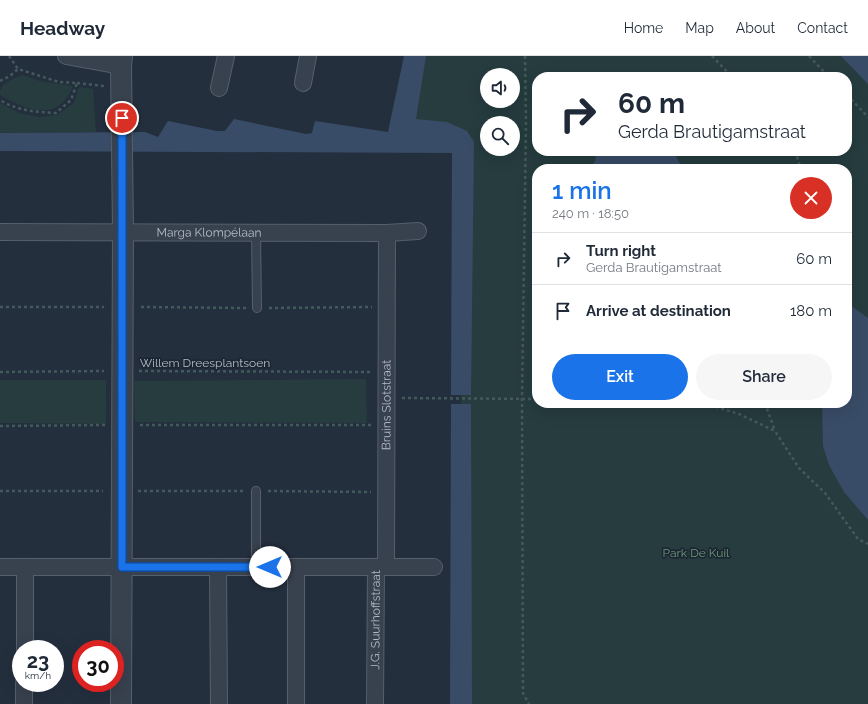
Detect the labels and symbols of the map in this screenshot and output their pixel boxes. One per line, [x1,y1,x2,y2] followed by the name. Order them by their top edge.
[105,101,139,135] pin
[156,225,262,240] street label: Marga Klompélaan
[140,356,270,370] street label: Willem Dreesplantsoen
[379,360,394,450] street label: Bruins Slotstraat
[249,546,291,588] position arrow
[663,546,730,560] park label: Park De Kuil
[368,570,383,670] street label: J.G. Suurhoffstraat
[72,640,124,692] speed limit sign: 30

